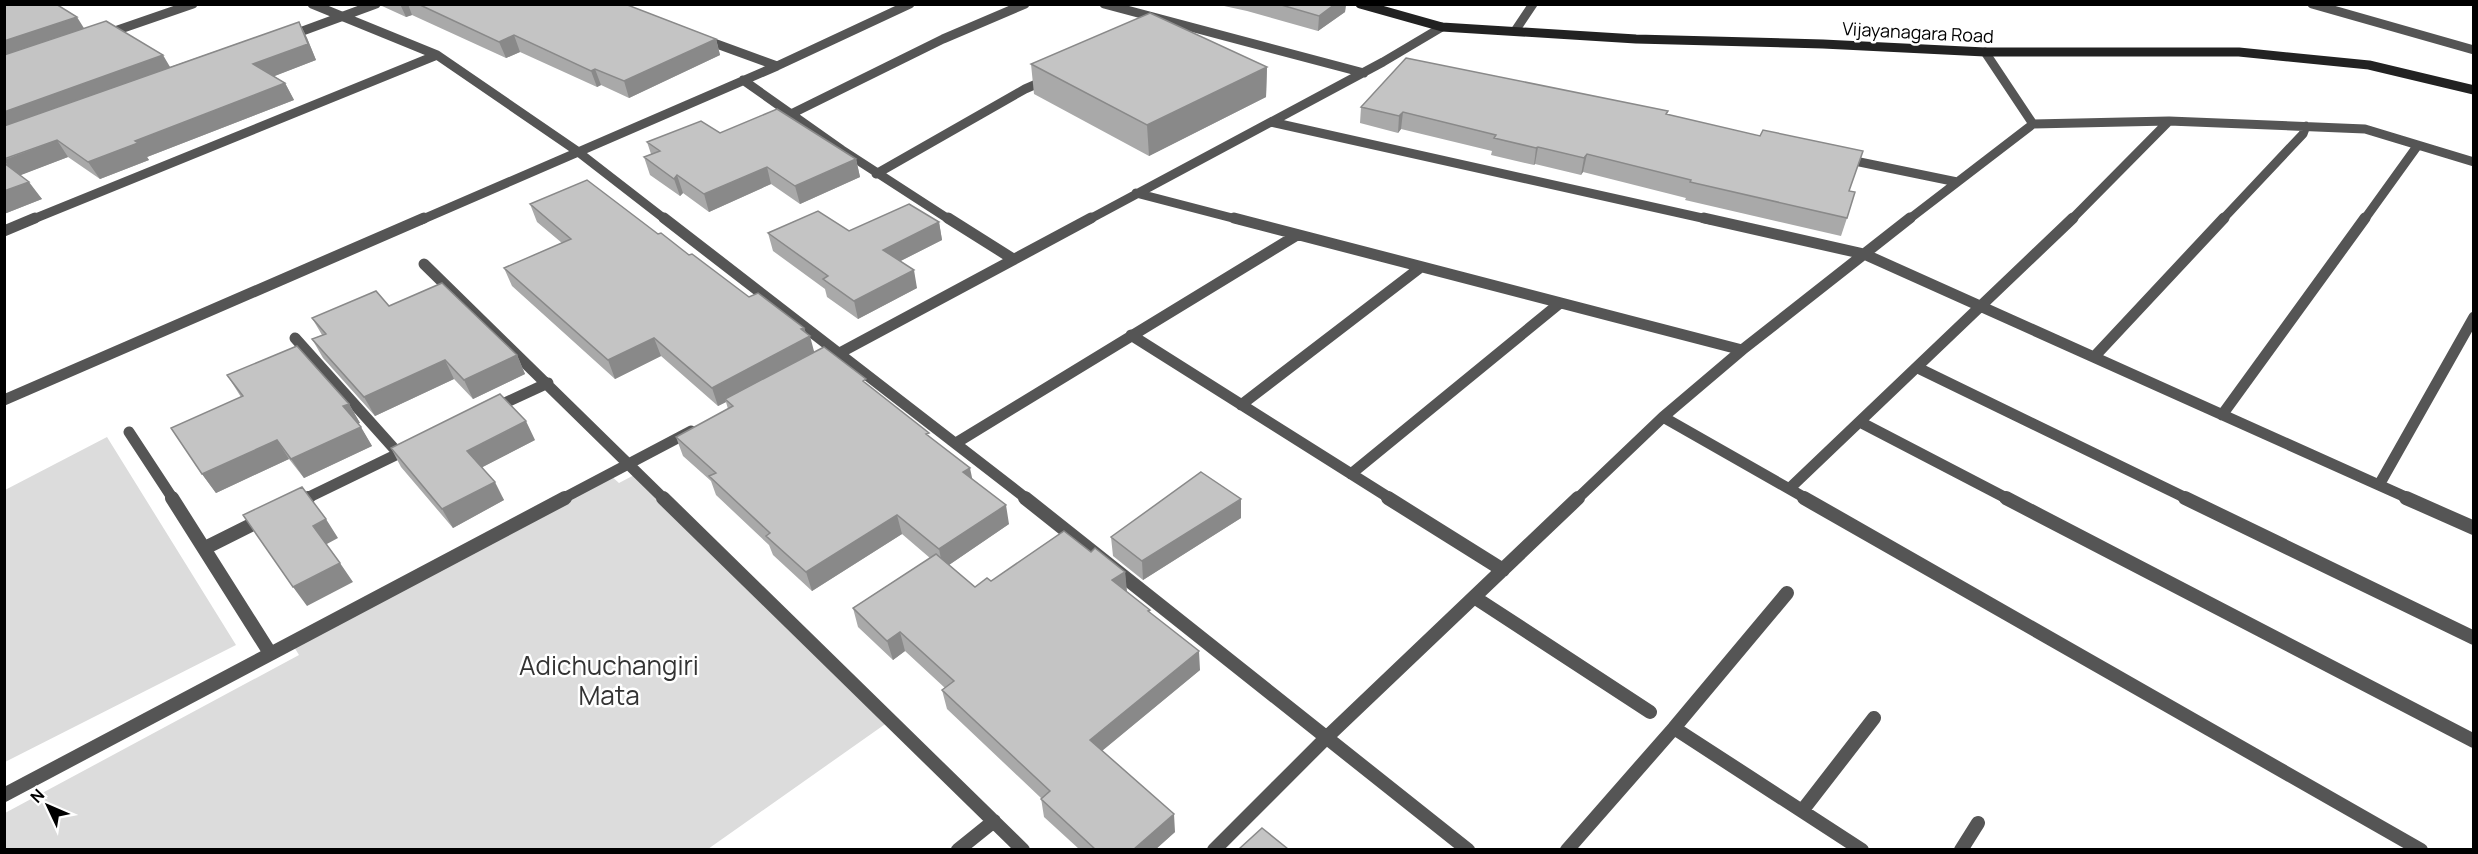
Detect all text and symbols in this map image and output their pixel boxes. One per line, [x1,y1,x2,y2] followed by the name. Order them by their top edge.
[1842,16,1994,48] street label: Vijayanagara Road
[519,647,699,713] park label: Adichuchangiri Mata
[18,776,78,836] north arrow
[25,784,49,807] text: N

